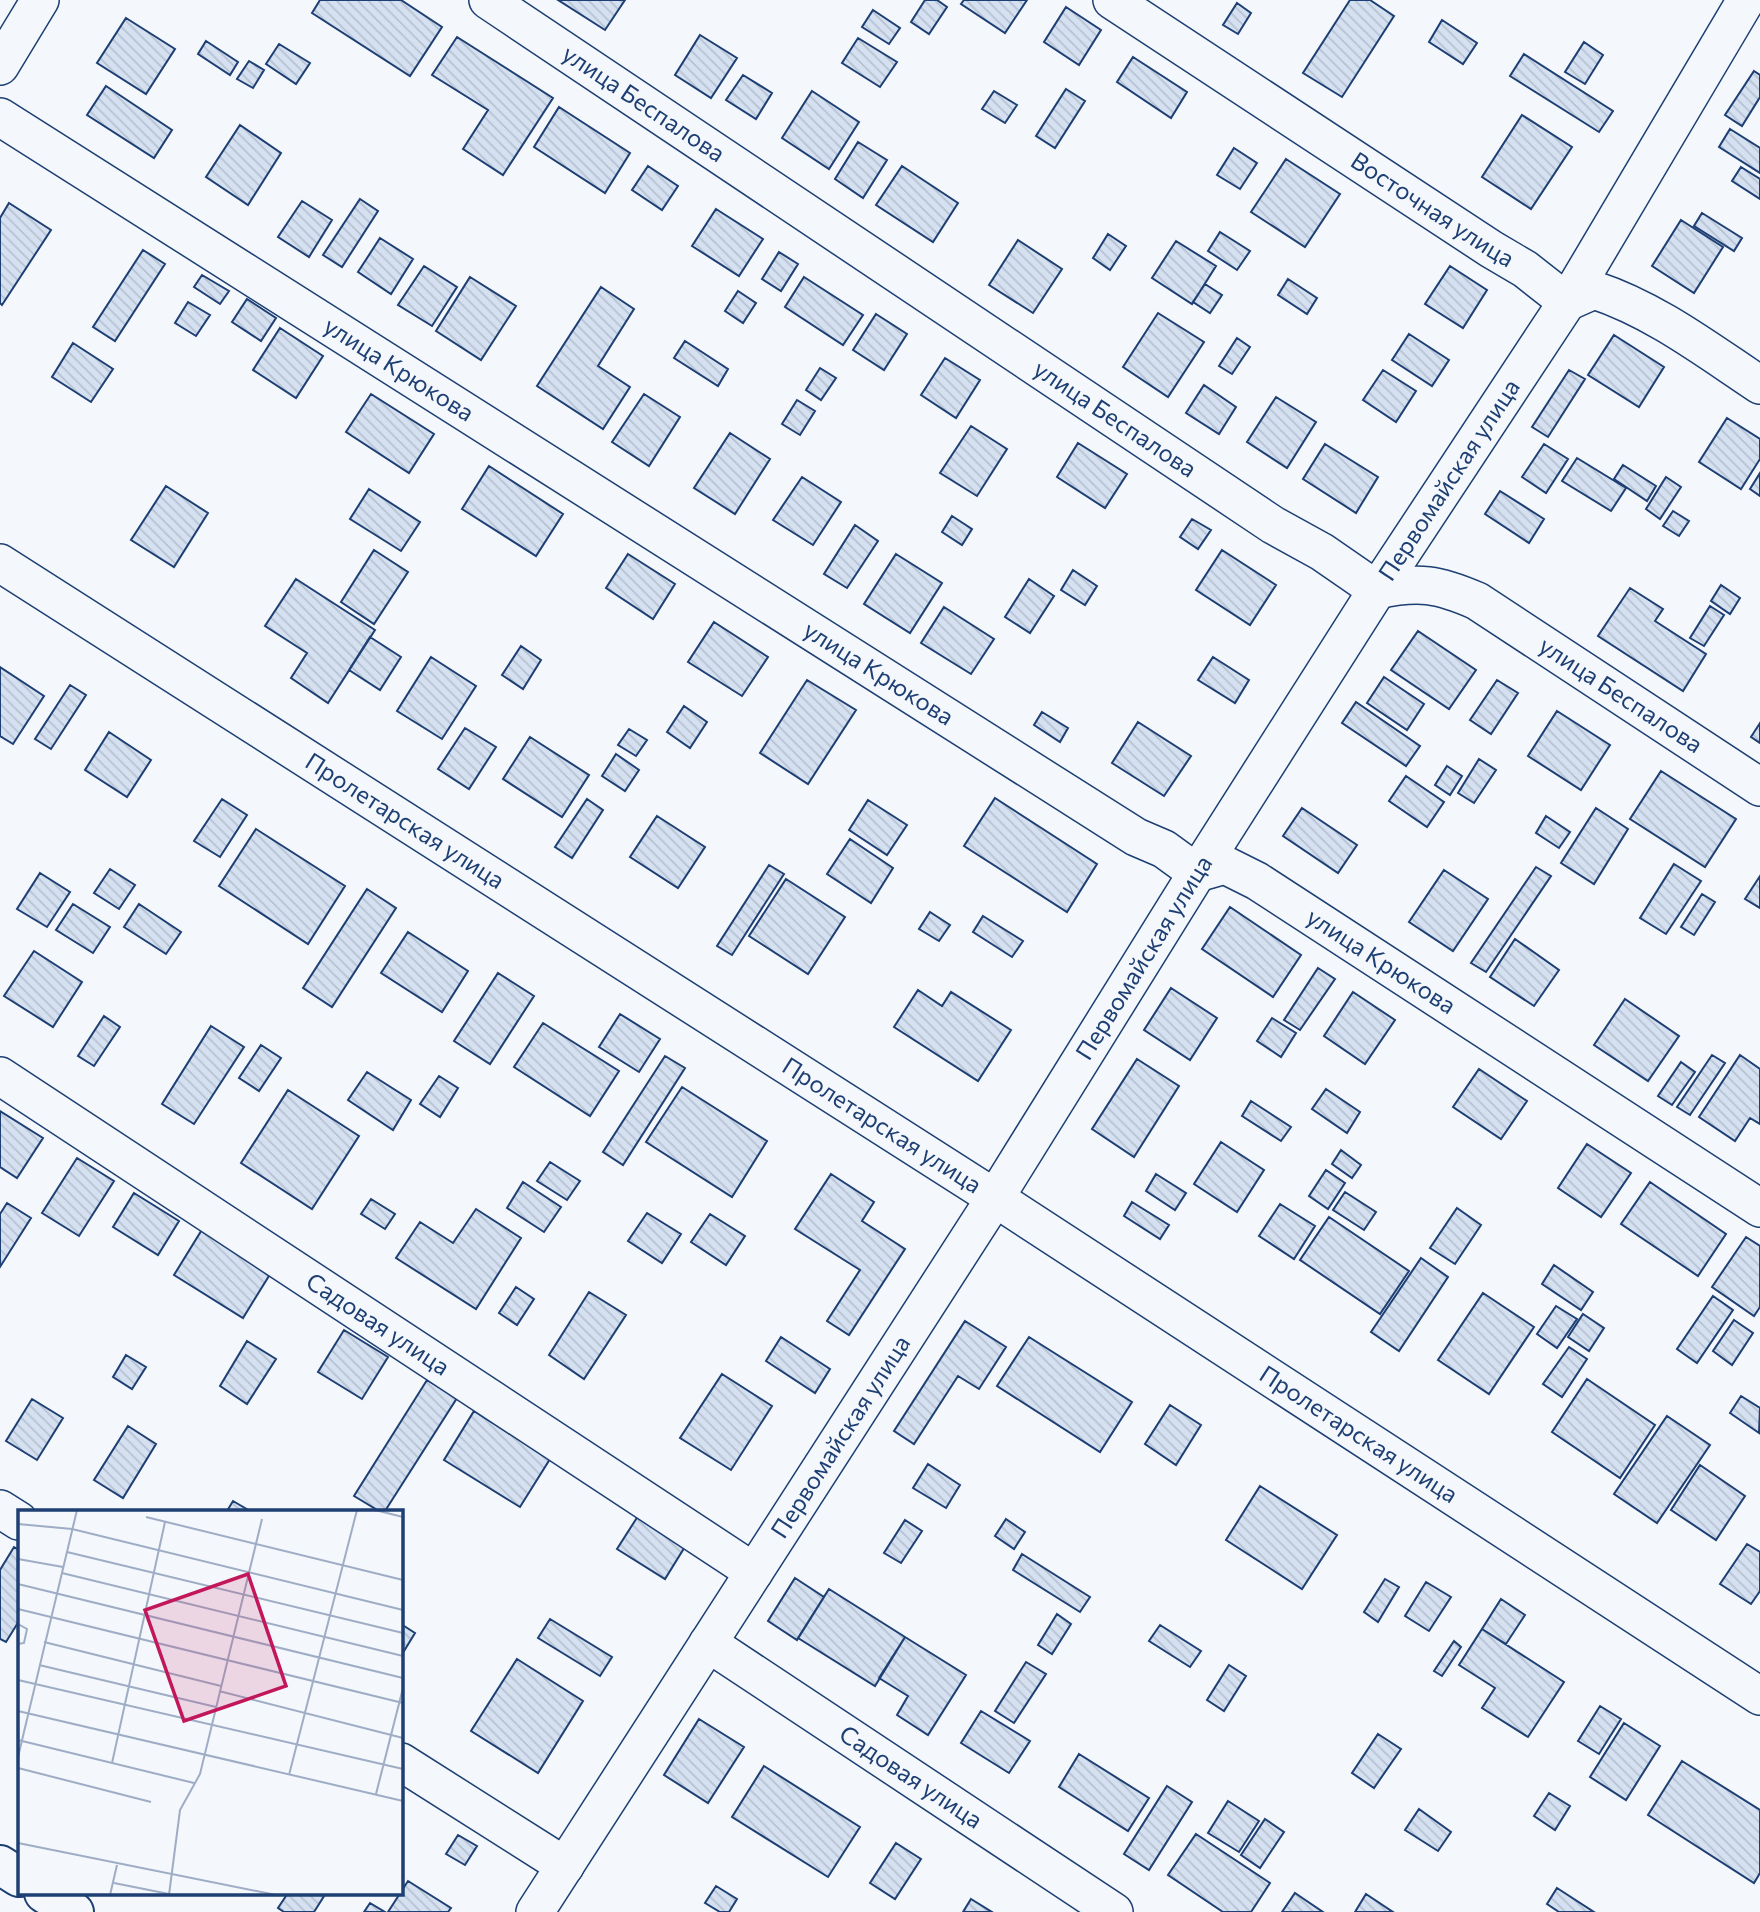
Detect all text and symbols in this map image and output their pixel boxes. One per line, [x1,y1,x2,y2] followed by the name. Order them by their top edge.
[557,38,731,167] street label: улица Беспалова
[1346,145,1520,272] street label: Восточная улица
[319,310,480,427] street label: улица Крюкова
[1029,353,1202,483] street label: улица Беспалова
[1371,373,1525,585] street label: Первомайская улица
[799,614,960,731] street label: улица Крюкова
[1534,630,1709,758] street label: улица Беспалова
[300,746,510,894] street label: Пролетарская улица
[1069,850,1217,1065] street label: Первомайская улица
[1302,901,1462,1019] street label: улица Крюкова
[778,1050,988,1199] street label: Пролетарская улица
[301,1266,456,1381] street label: Садовая улица
[764,1330,916,1543] street label: Первомайская улица
[1255,1358,1464,1508] street label: Пролетарская улица
[18,1510,402,1895] inset map
[834,1718,988,1834] street label: Садовая улица

